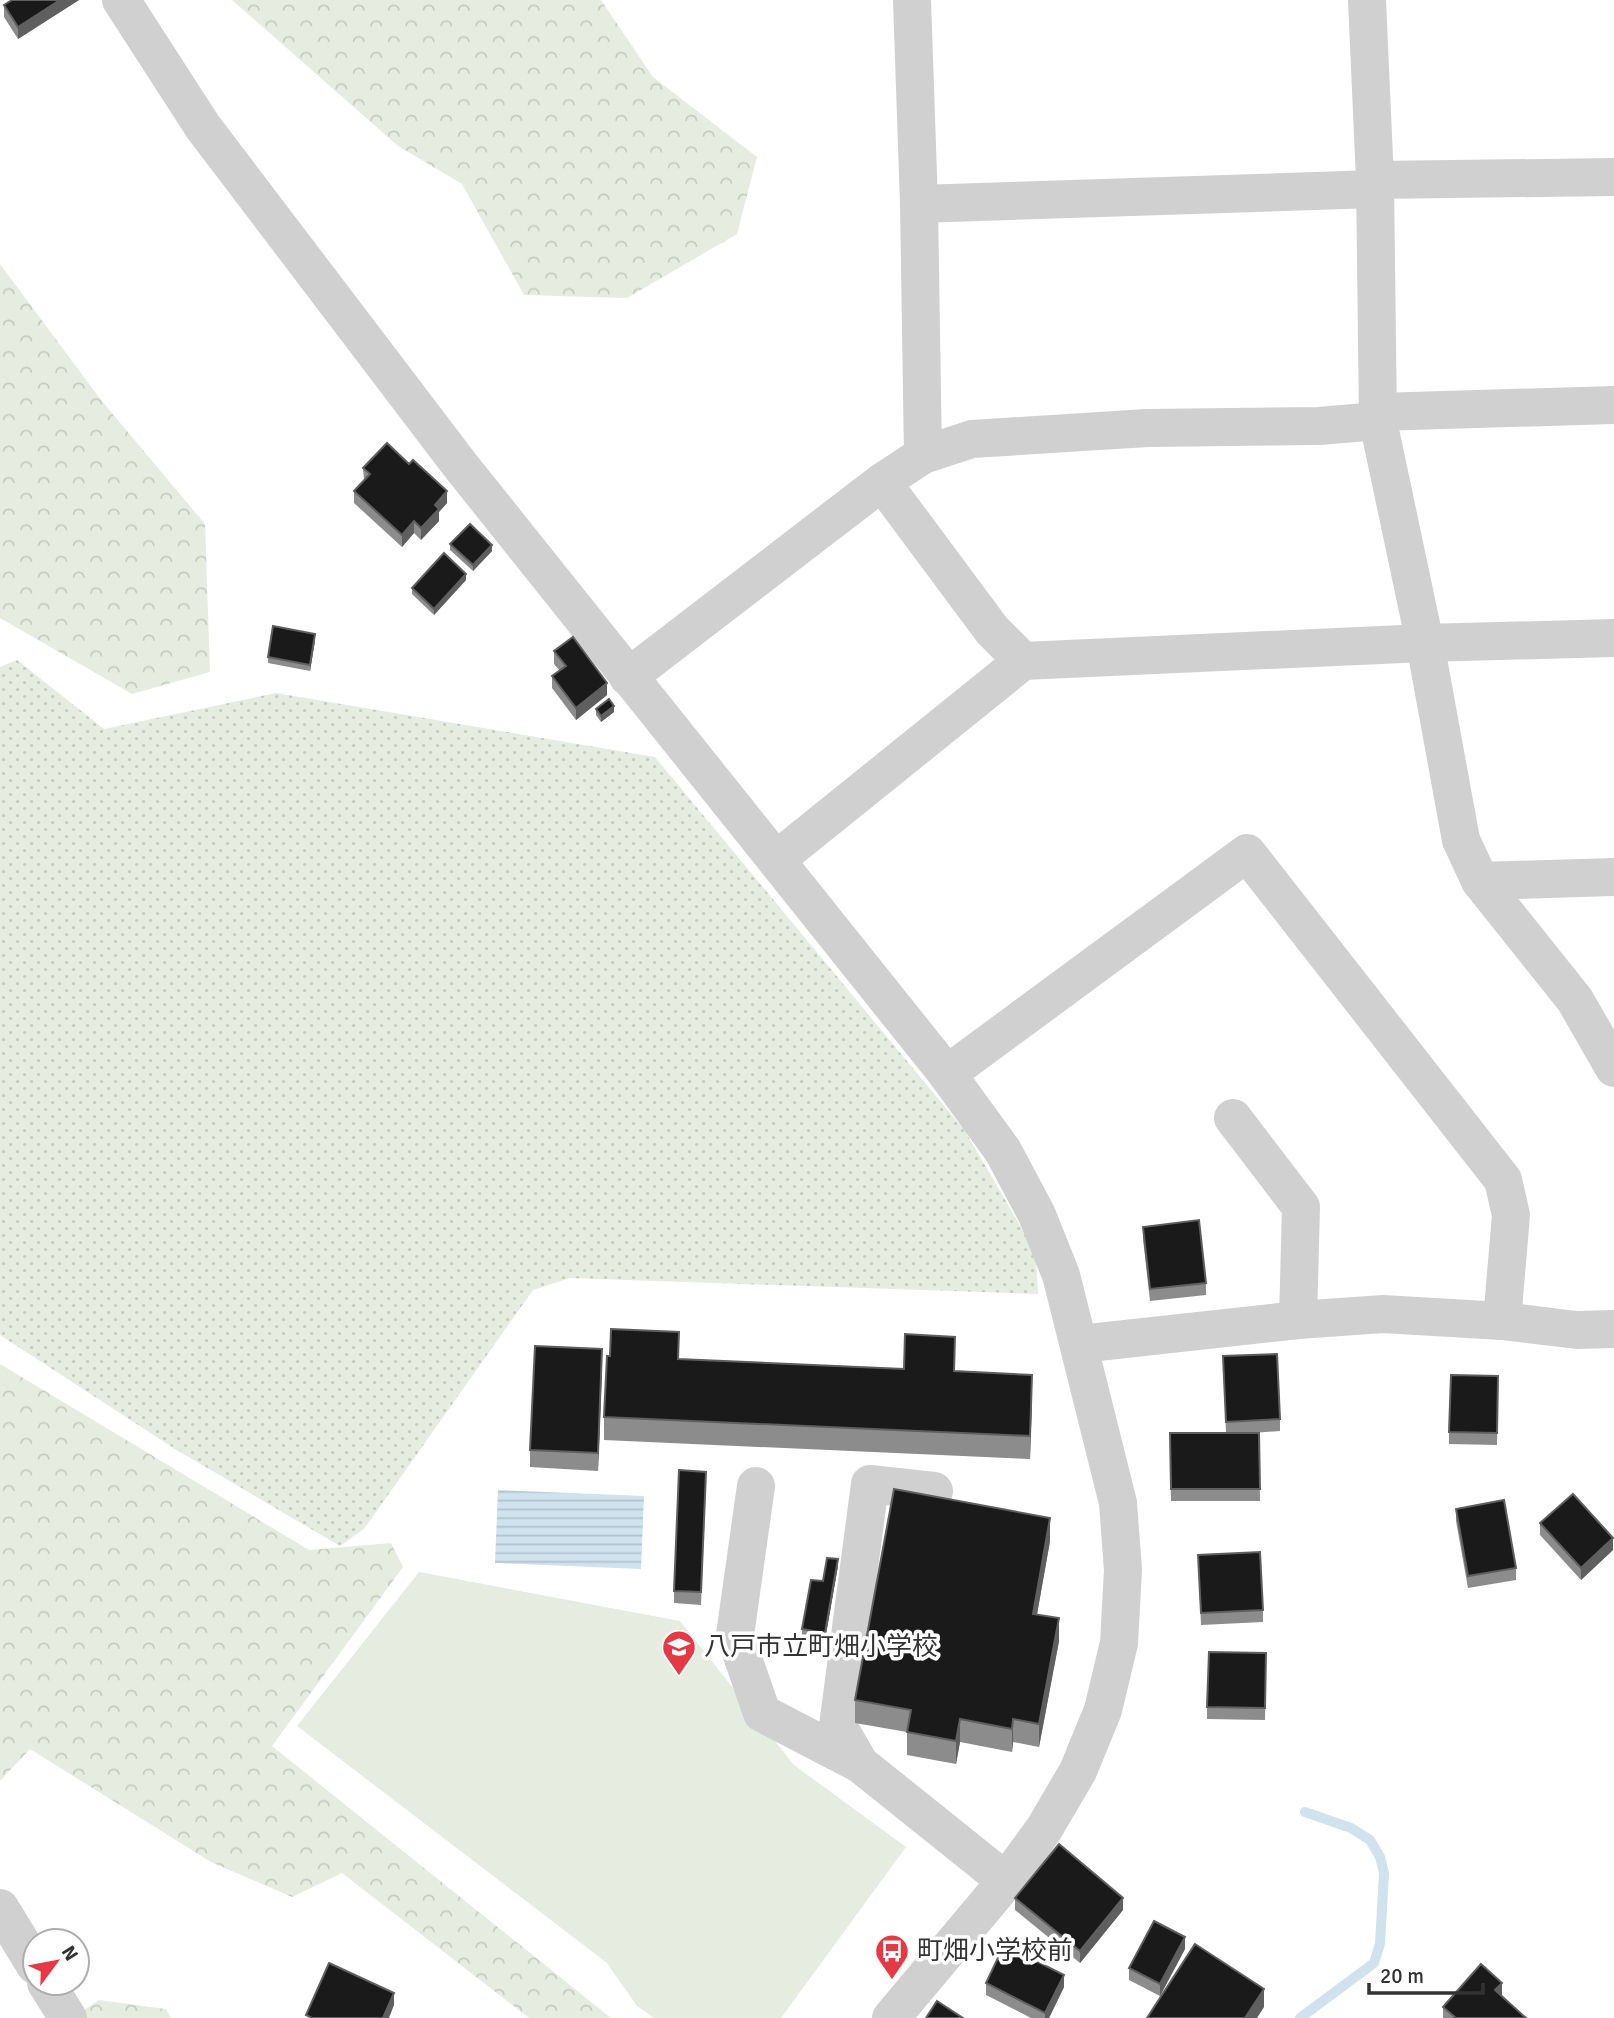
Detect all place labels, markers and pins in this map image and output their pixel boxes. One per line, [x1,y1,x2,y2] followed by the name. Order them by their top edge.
[660,1628,698,1677] school or university icon: 八戸市立町畑小学校
[704,1631,938,1663] place label: 八戸市立町畑小学校
[873,1932,911,1981] bus stop icon: 町畑小学校前
[917,1935,1073,1967] place label: 町畑小学校前

